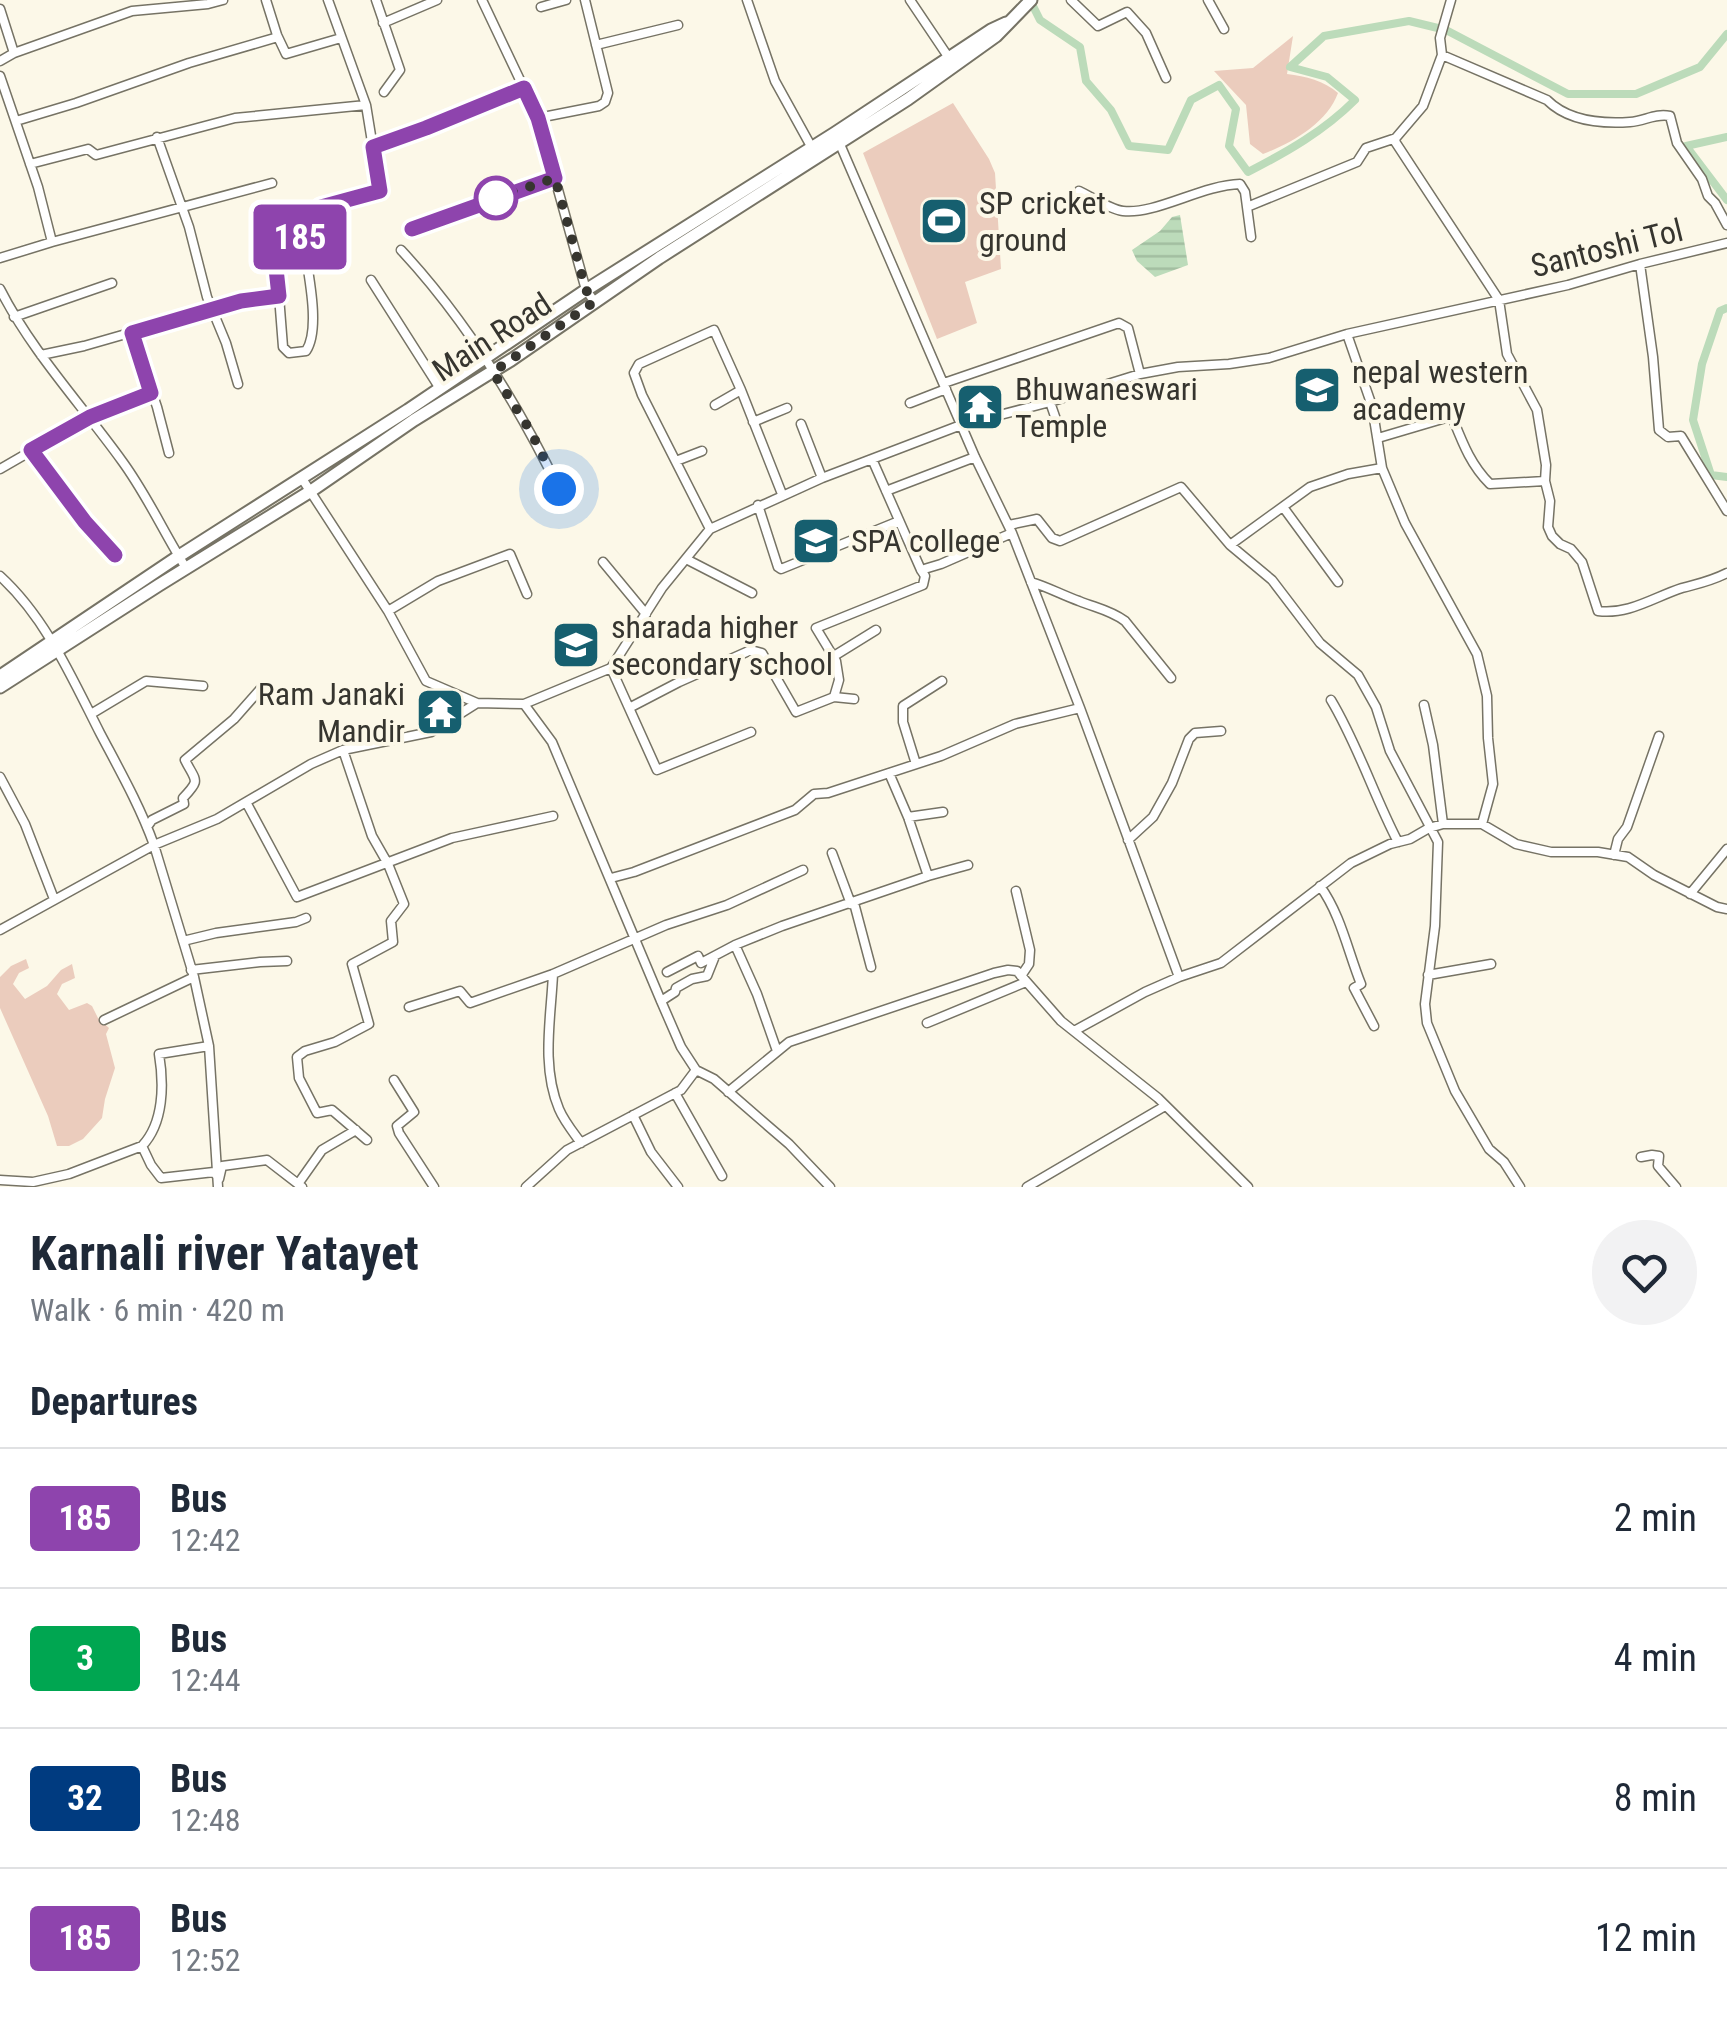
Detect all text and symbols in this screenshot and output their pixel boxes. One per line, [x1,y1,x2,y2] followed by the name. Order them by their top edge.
[475,177,517,219] unlabelled marker
[979,184,1106,259] place label: SP cricket ground
[918,195,970,247] sports icon: SP cricket ground
[242,204,358,270] line badge: 185
[1527,211,1687,285] street label: Santoshi Tol
[273,217,327,258] text: 185
[425,285,559,389] street label: Main Road
[1352,353,1528,428] place label: nepal western academy
[1291,364,1343,416] school or university icon: nepal western academy
[1015,370,1198,445] place label: Bhuwaneswari Temple
[954,381,1006,433] temple icon: Bhuwaneswari Temple
[534,464,584,514] your location
[790,515,842,567] school or university icon: SPA college
[851,522,1000,560] place label: SPA college
[611,608,833,683] place label: sharada higher secondary school
[550,619,602,671] school or university icon: sharada higher secondary school
[258,675,405,750] place label: Ram Janaki Mandir
[414,686,466,738] temple icon: Ram Janaki Mandir
[1592,1220,1697,1325] button: heart
[30,1225,419,1282] text: Karnali river Yatayet
[30,1291,285,1329] text: Walk · 6 min · 420 m
[30,1380,198,1424] text: Departures
[170,1477,227,1521] text: Bus
[1614,1496,1697,1540] text: 2 min
[58,1498,112,1539] text: 185
[170,1521,241,1559] text: 12:42
[170,1617,227,1661] text: Bus
[1614,1636,1697,1680] text: 4 min
[76,1638,94,1679] text: 3
[170,1661,241,1699] text: 12:44
[170,1757,227,1801] text: Bus
[1614,1776,1697,1820] text: 8 min
[67,1778,103,1819] text: 32
[170,1801,241,1839] text: 12:48
[170,1897,227,1941] text: Bus
[1595,1916,1697,1960] text: 12 min
[58,1918,112,1959] text: 185
[170,1941,241,1979] text: 12:52

